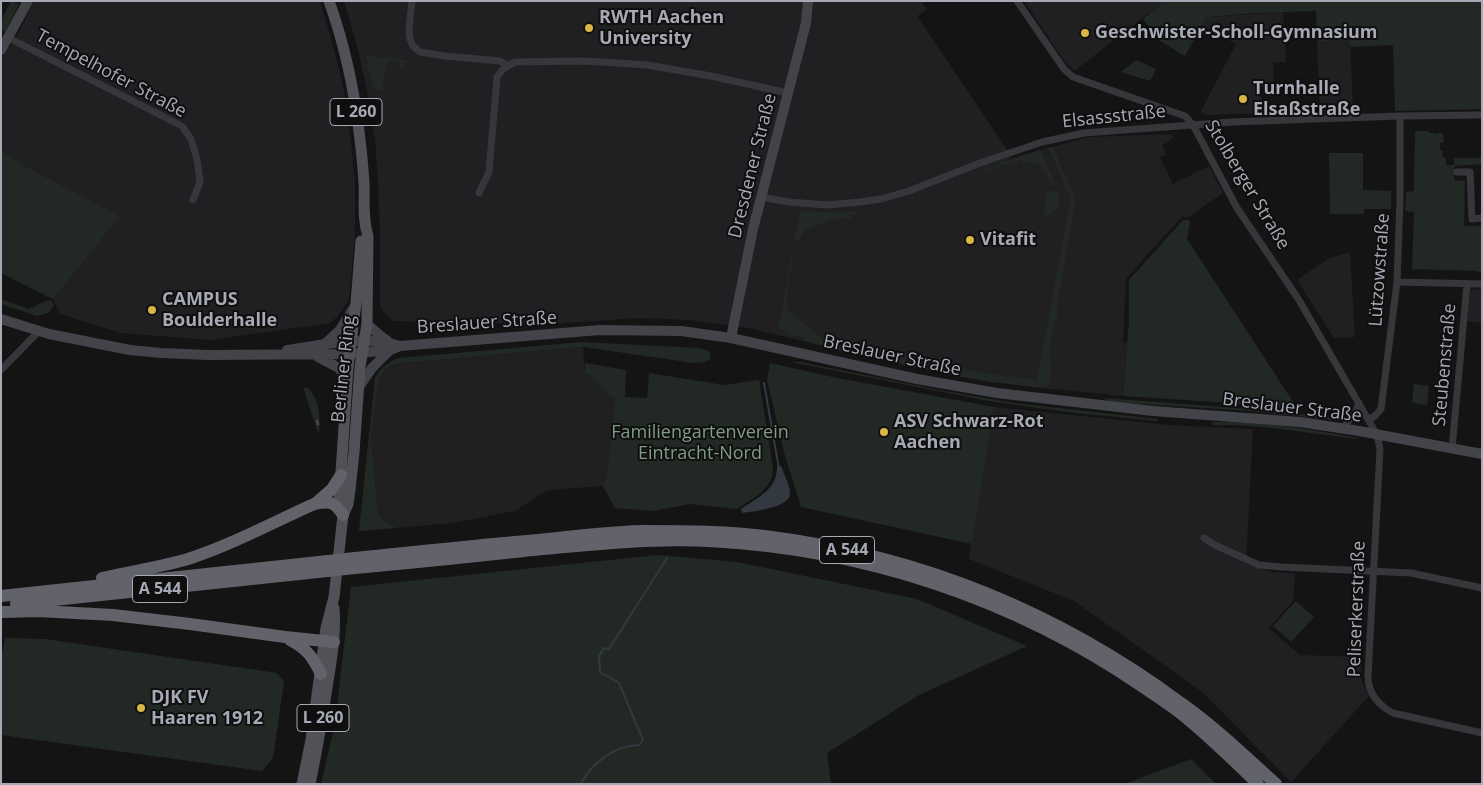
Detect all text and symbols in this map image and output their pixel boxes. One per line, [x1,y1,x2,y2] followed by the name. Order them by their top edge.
[599,7,724,50] place label: RWTH Aachen University
[583,22,595,34] marker: RWTH Aachen University
[1095,22,1377,44] place label: Geschwister-Scholl-Gymnasium
[32,25,190,123] street label: Tempelhofer Straße
[1079,27,1091,39] marker: Geschwister-Scholl-Gymnasium
[1253,78,1360,120] place label: Turnhalle Elsaßstraße
[725,91,781,241] street label: Dresdener Straße
[1237,93,1249,105] marker: Turnhalle Elsaßstraße
[330,98,382,125] road number: L 260
[1061,101,1167,133] street label: Elsassstraße
[1200,116,1294,254] street label: Stolberger Straße
[1365,213,1395,327] street label: Lützowstraße
[980,229,1036,251] place label: Vitafit
[964,234,976,246] marker: Vitafit
[162,289,277,332] place label: CAMPUS Boulderhalle
[1429,303,1461,427] street label: Steubenstraße
[146,304,158,316] marker: CAMPUS Boulderhalle
[416,307,558,339] street label: Breslauer Straße
[328,314,360,424] street label: Berliner Ring
[821,331,963,381] street label: Breslauer Straße
[1221,389,1363,427] street label: Breslauer Straße
[894,411,1044,454] place label: ASV Schwarz-Rot Aachen
[611,422,789,464] park label: Familiengartenverein Eintracht-Nord
[878,426,890,438] marker: ASV Schwarz-Rot Aachen
[820,536,874,564] road number: A 544
[1344,540,1370,678] street label: Peliserkerstraße
[132,576,188,602] road number: A 544
[151,687,263,730] place label: DJK FV Haaren 1912
[135,702,147,714] marker: DJK FV Haaren 1912
[297,704,349,731] road number: L 260

